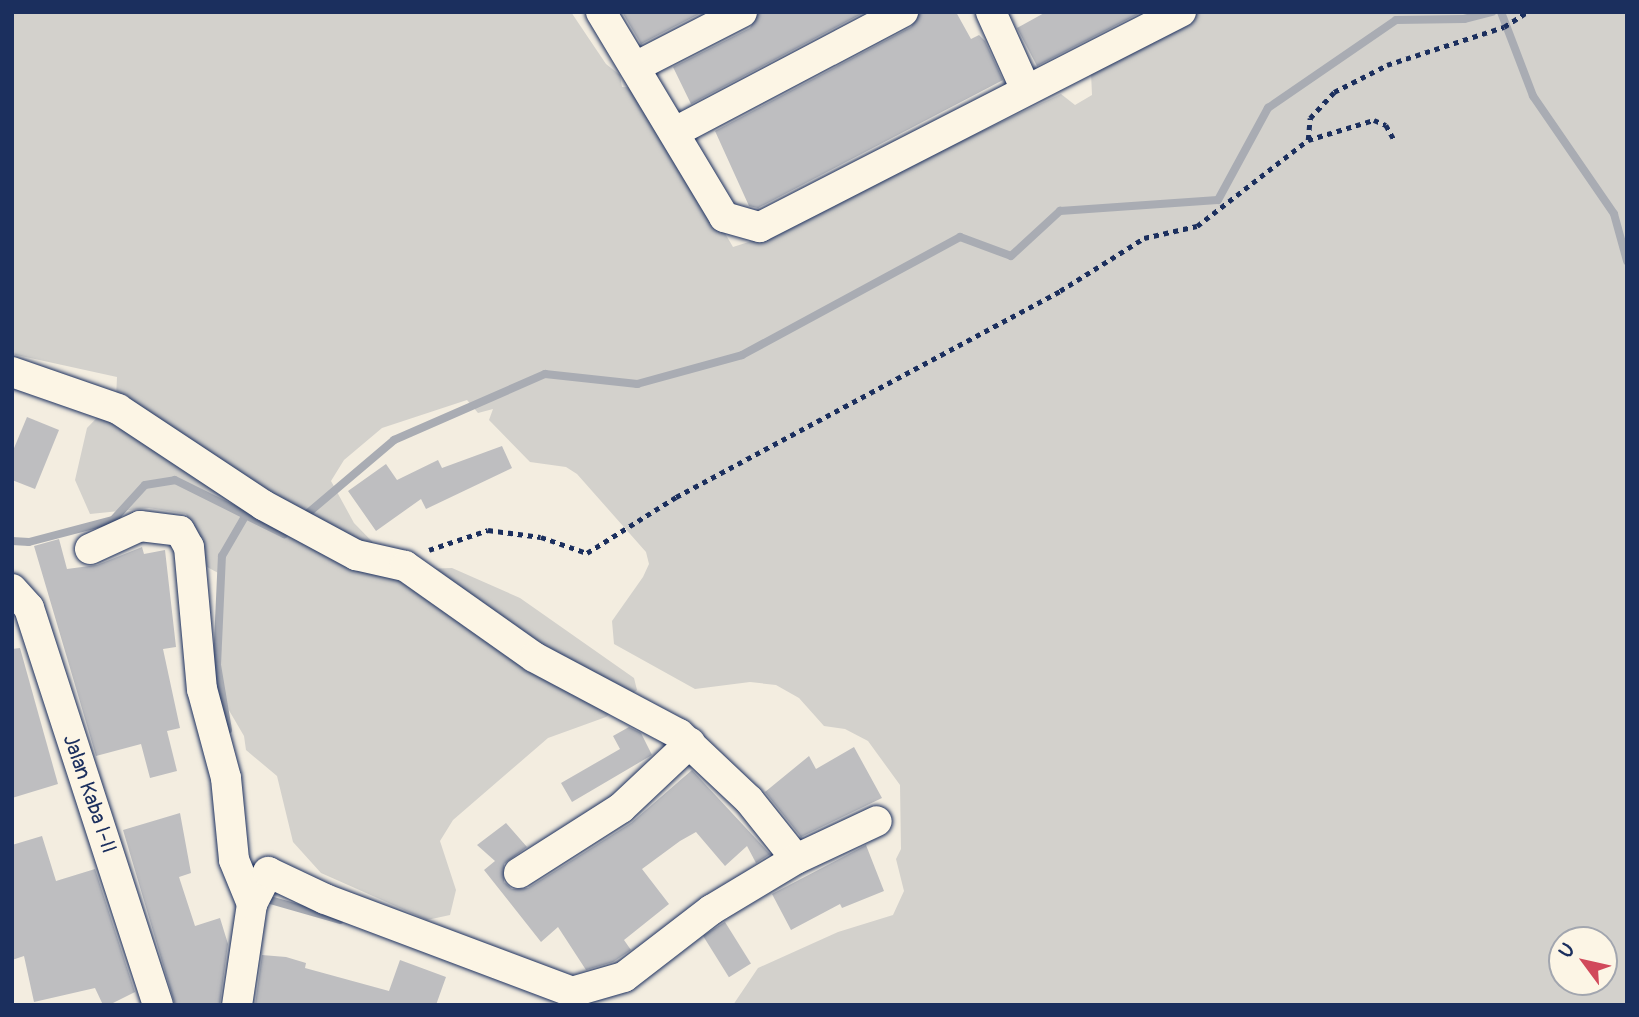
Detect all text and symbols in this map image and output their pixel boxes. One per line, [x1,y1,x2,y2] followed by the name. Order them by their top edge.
[57,731,121,857] street label: Jalan Kaba I-II
[1548,926,1618,996] north arrow
[1554,939,1581,962] text: U

